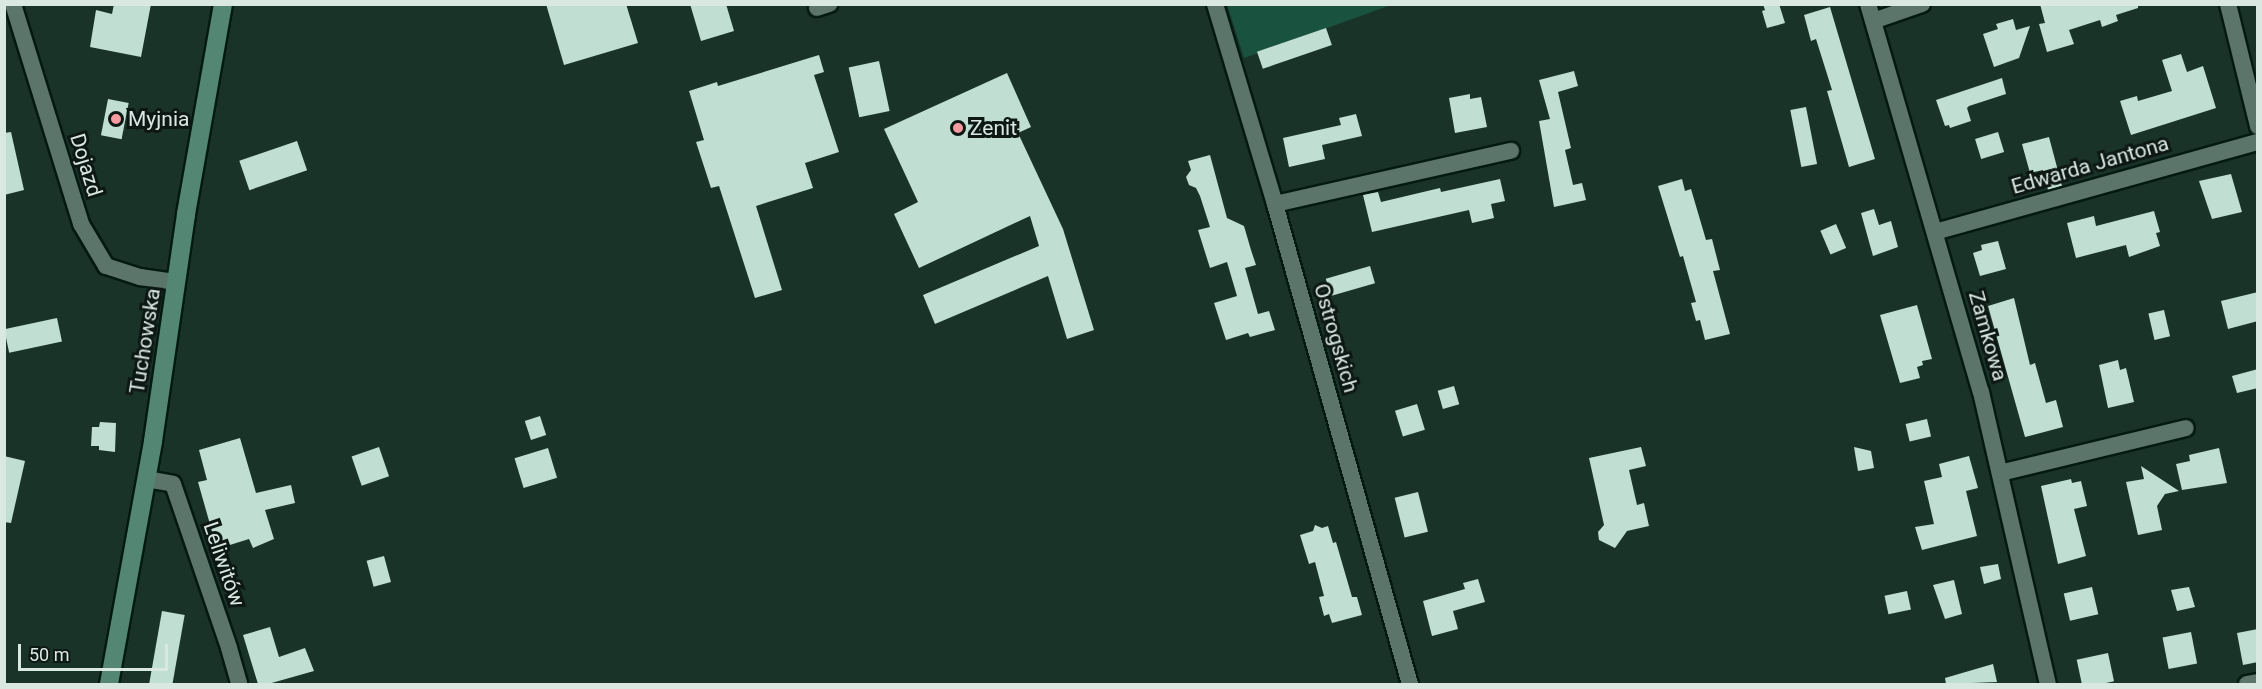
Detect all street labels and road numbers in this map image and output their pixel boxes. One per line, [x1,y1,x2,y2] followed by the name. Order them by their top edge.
[2008,130,2172,200] street label: Edwarda Jantona
[65,131,107,199] street label: Dojazd
[1308,281,1364,395] street label: Ostrogskich
[124,287,166,395] street label: Tuchowska
[1963,288,2013,384] street label: Zamkowa
[198,518,250,610] street label: Leliwitów

